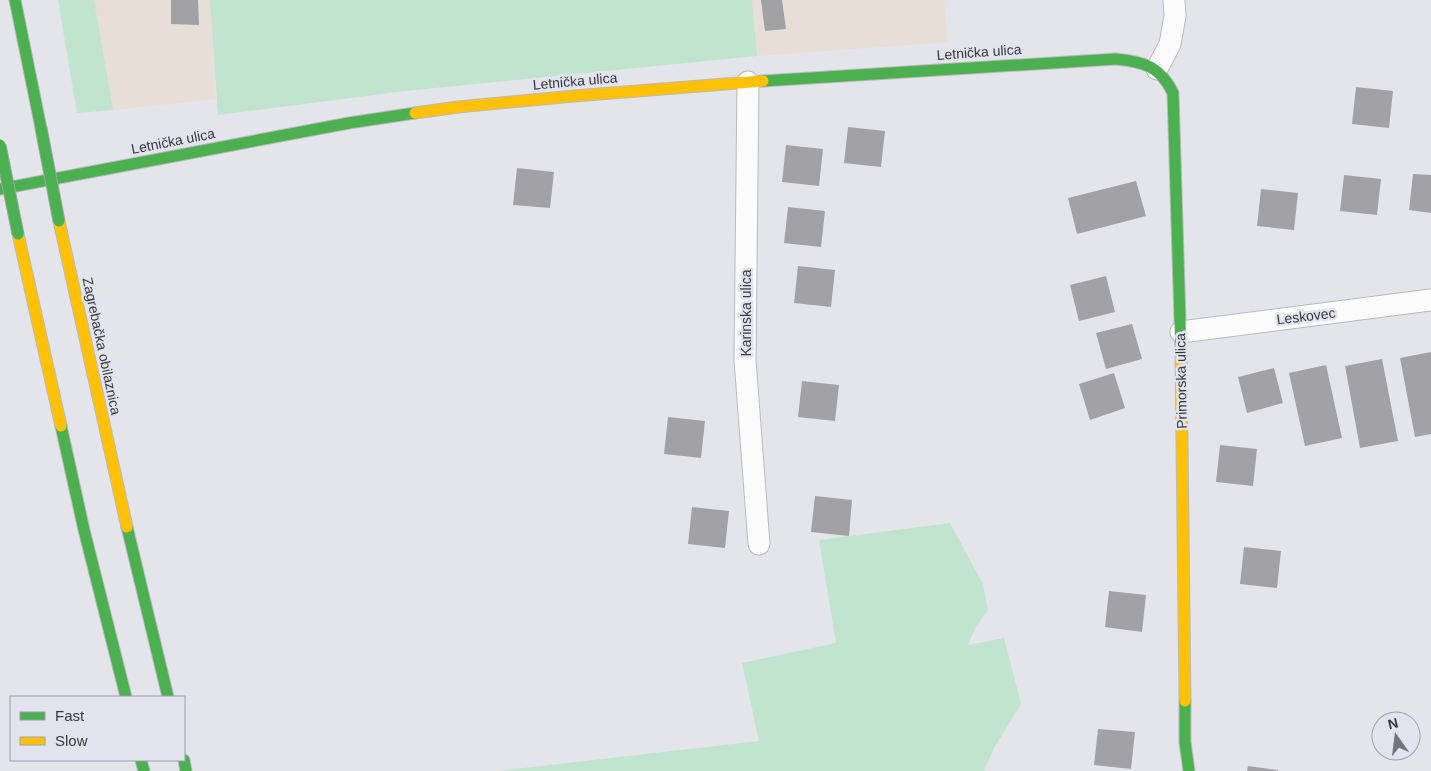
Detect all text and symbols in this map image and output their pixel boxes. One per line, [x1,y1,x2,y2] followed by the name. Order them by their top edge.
[936,41,1022,63] street label: Letnička ulica
[532,69,618,93] street label: Letnička ulica
[130,125,216,157] street label: Letnička ulica
[738,269,754,357] street label: Karinska ulica
[80,276,124,416] street label: Zagrebačka obilaznica
[1276,304,1336,328] street label: Leskovec
[1172,333,1190,429] street label: Primorska ulica
[10,696,185,761] legend
[55,707,85,724] text: Fast
[1371,711,1421,761] north arrow
[1386,714,1400,732] text: N
[55,732,88,749] text: Slow

